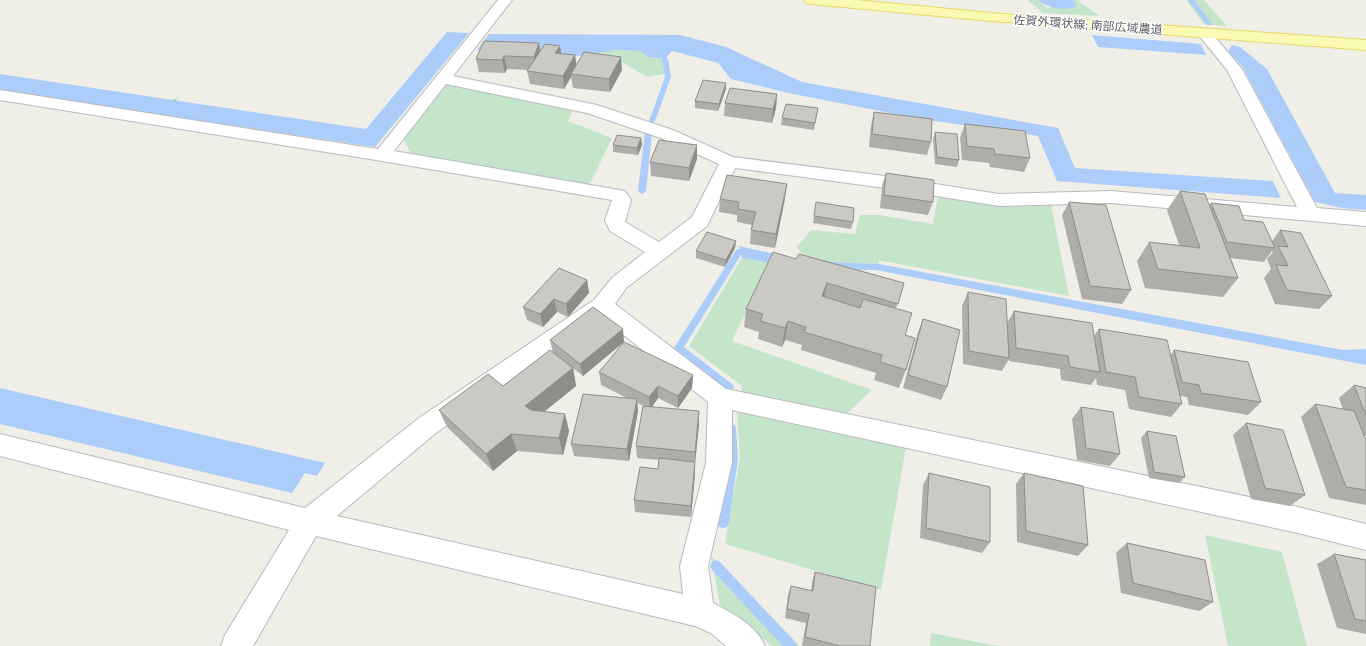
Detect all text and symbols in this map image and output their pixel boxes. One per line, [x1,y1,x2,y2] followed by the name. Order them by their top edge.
[1013,12,1163,36] street label: 佐賀外環状線; 南部広域農道

